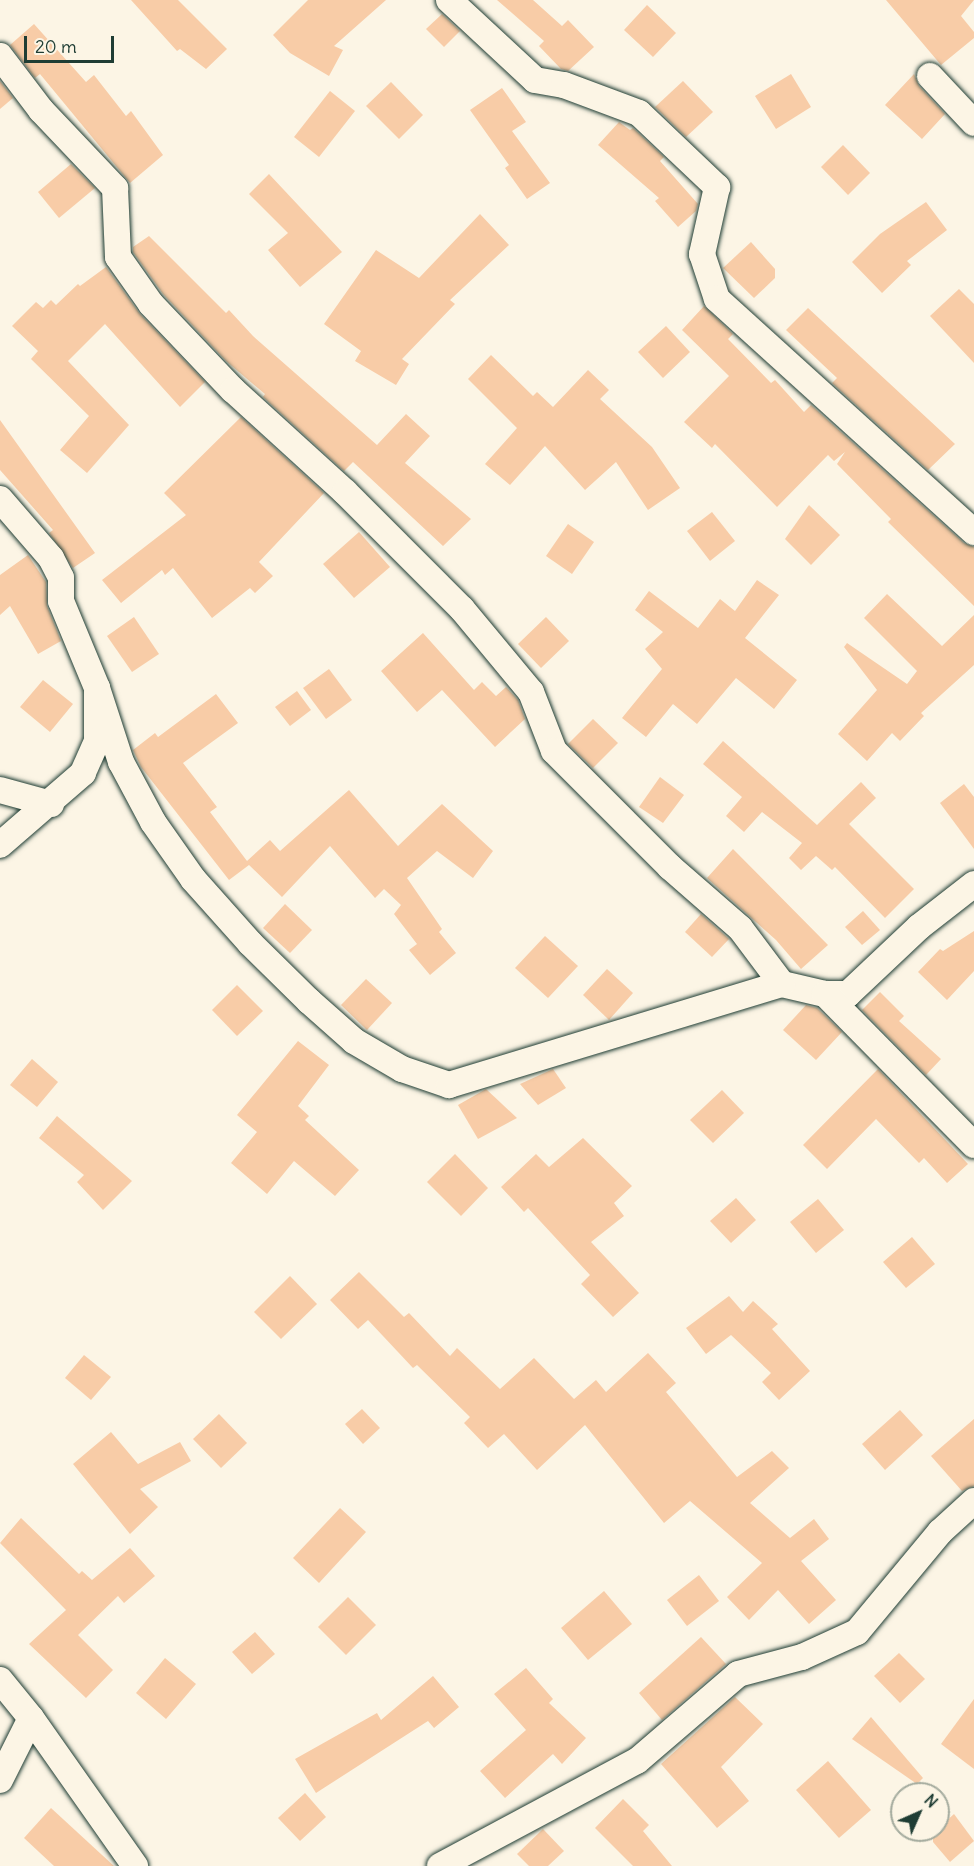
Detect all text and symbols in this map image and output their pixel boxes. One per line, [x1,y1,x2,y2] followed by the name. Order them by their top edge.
[27,24,117,62] scale bar
[35,35,77,58] text: 20 m
[890,1782,950,1842] north arrow
[920,1790,942,1812] text: N

